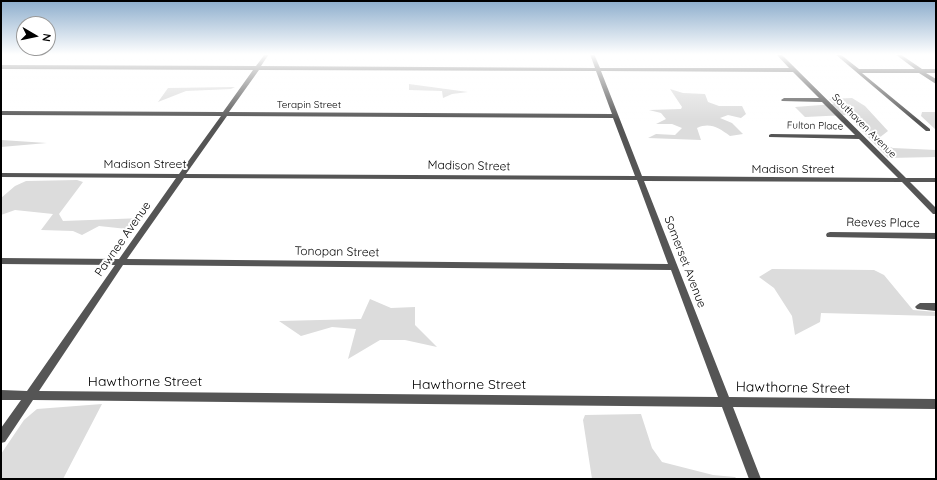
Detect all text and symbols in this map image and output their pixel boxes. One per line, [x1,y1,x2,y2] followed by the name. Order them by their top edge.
[16,16,56,56] north arrow
[39,33,54,43] text: N
[829,91,899,161] street label: Southaven Avenue
[277,99,341,111] street label: Terapin Street
[787,120,843,132] street label: Fulton Place
[104,157,186,171] street label: Madison Street
[427,158,511,174] street label: Madison Street
[752,162,834,176] street label: Madison Street
[92,199,154,279] street label: Pawnee Avenue
[661,214,709,310] street label: Somerset Avenue
[846,215,920,231] street label: Reeves Place
[294,244,380,260] street label: Tonopan Street
[88,374,202,390] street label: Hawthorne Street
[412,377,526,393] street label: Hawthorne Street
[736,379,850,397] street label: Hawthorne Street

